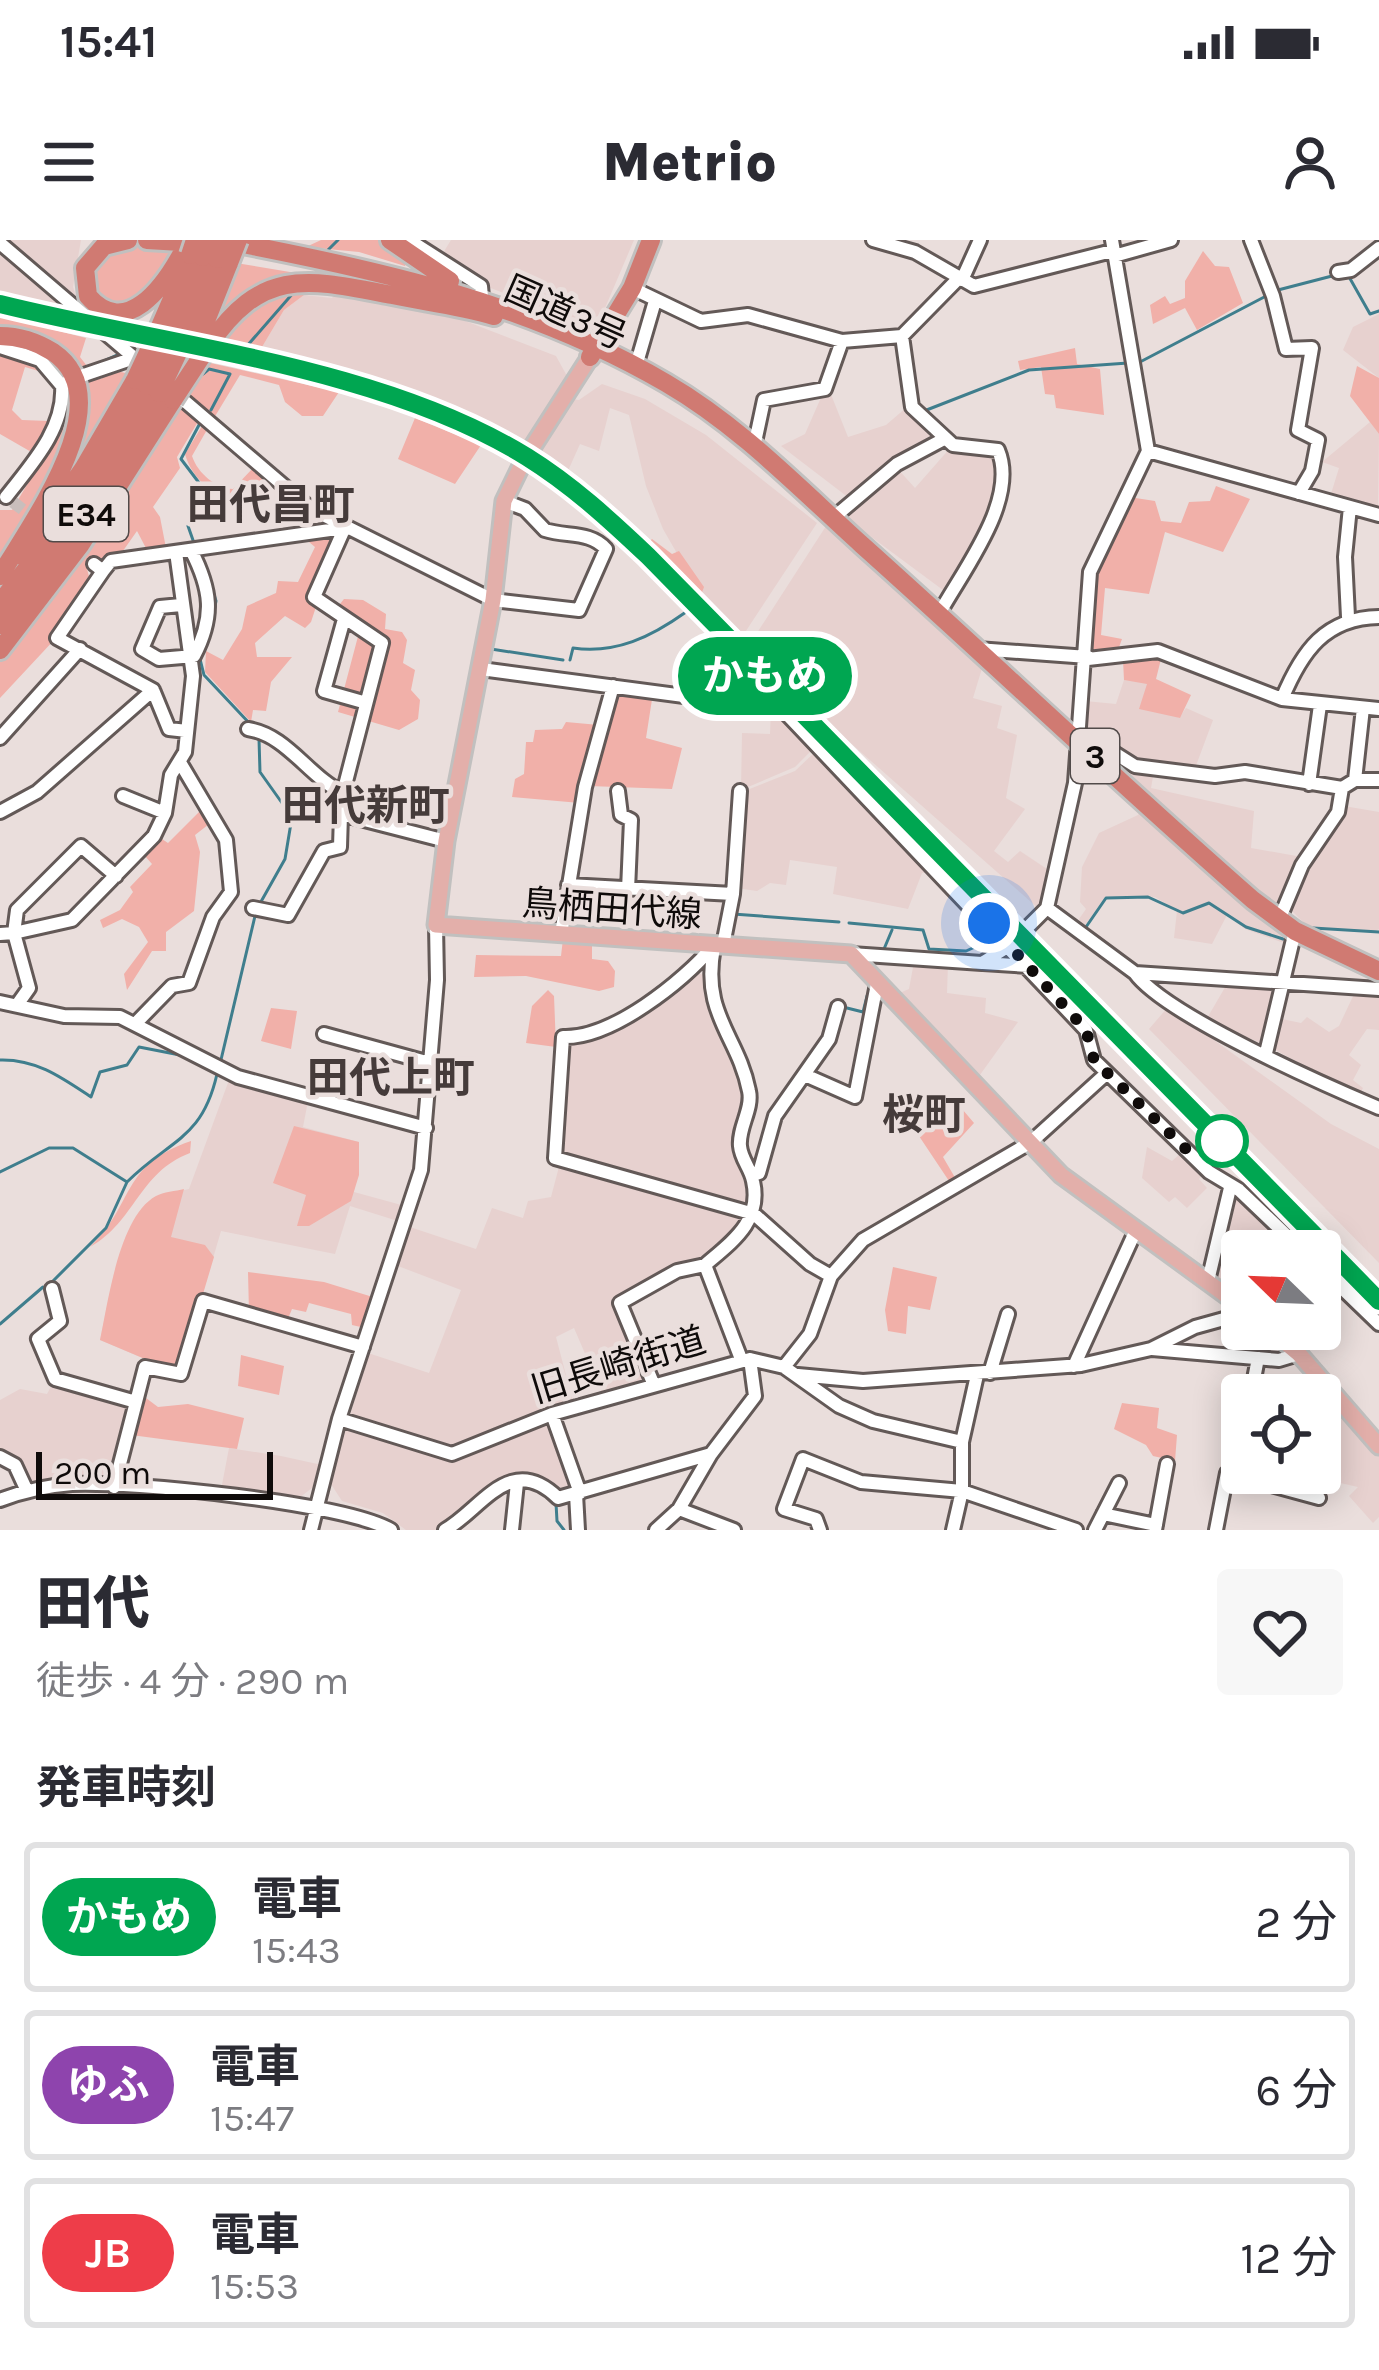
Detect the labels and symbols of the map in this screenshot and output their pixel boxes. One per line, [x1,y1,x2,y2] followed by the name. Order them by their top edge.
[498,267,633,358] street label: 国道3号
[187,480,355,530] district label: 田代昌町
[44,487,128,541] road number: E34
[696,637,834,715] line badge: かもめ
[1071,729,1119,783] road number: 3
[282,781,450,831] district label: 田代新町
[521,882,703,936] street label: 鳥栖田代線
[959,893,1019,953] your location
[307,1053,475,1103] district label: 田代上町
[882,1090,966,1140] district label: 桜町
[1197,1116,1247,1166] unlabelled marker
[1221,1230,1341,1350] north arrow
[526,1319,711,1411] street label: 旧長崎街道
[36,1446,273,1499] scale bar

